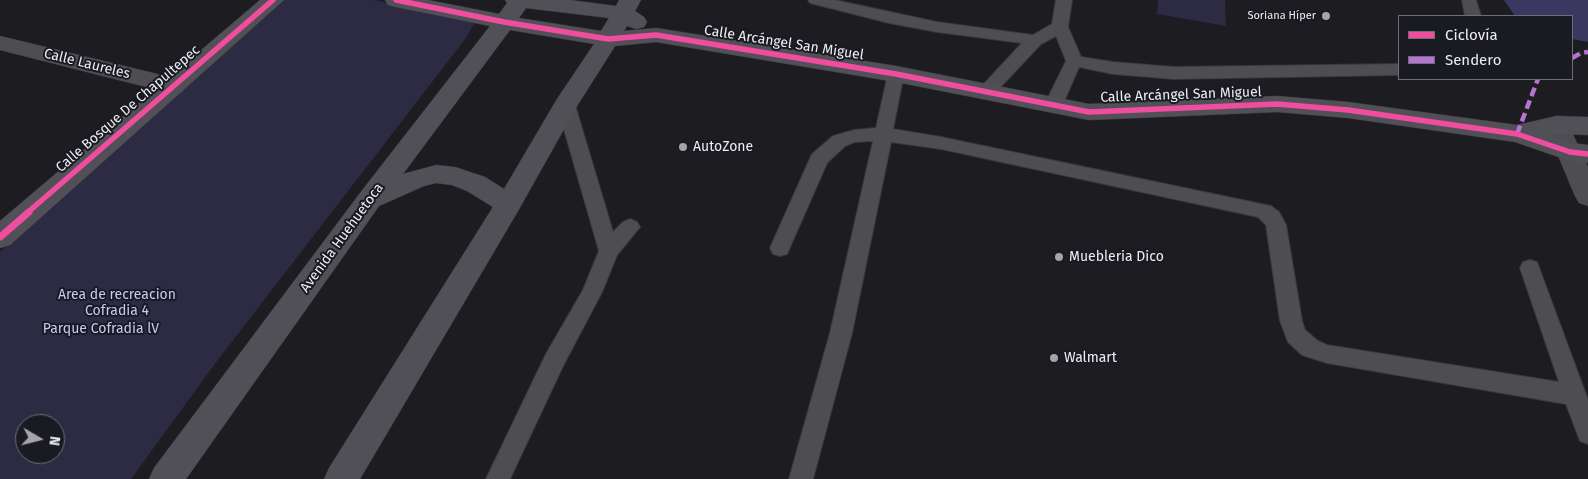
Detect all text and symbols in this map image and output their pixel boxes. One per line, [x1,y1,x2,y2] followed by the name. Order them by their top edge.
[1247,9,1316,23] place label: Soriana Híper
[1320,10,1332,22] marker: Soriana Híper
[1398,15,1573,80] legend
[703,22,865,64] street label: Calle Arcángel San Miguel
[1445,26,1498,44] text: Ciclovía
[53,42,203,176] street label: Calle Bosque De Chapultepec
[42,45,132,83] street label: Calle Laureles
[1445,51,1501,69] text: Sendero
[1100,84,1262,106] street label: Calle Arcángel San Miguel
[693,139,753,155] place label: AutoZone
[677,141,689,153] marker: AutoZone
[297,180,387,296] street label: Avenida Huehuetoca
[1069,249,1164,265] place label: Muebleria Dico
[1053,251,1065,263] marker: Muebleria Dico
[58,287,176,320] park label: Area de recreacion Cofradia 4
[43,321,159,337] park label: Parque Cofradia lV
[1064,350,1117,366] place label: Walmart
[1048,352,1060,364] marker: Walmart
[15,414,65,464] north arrow
[45,435,63,447] text: N

